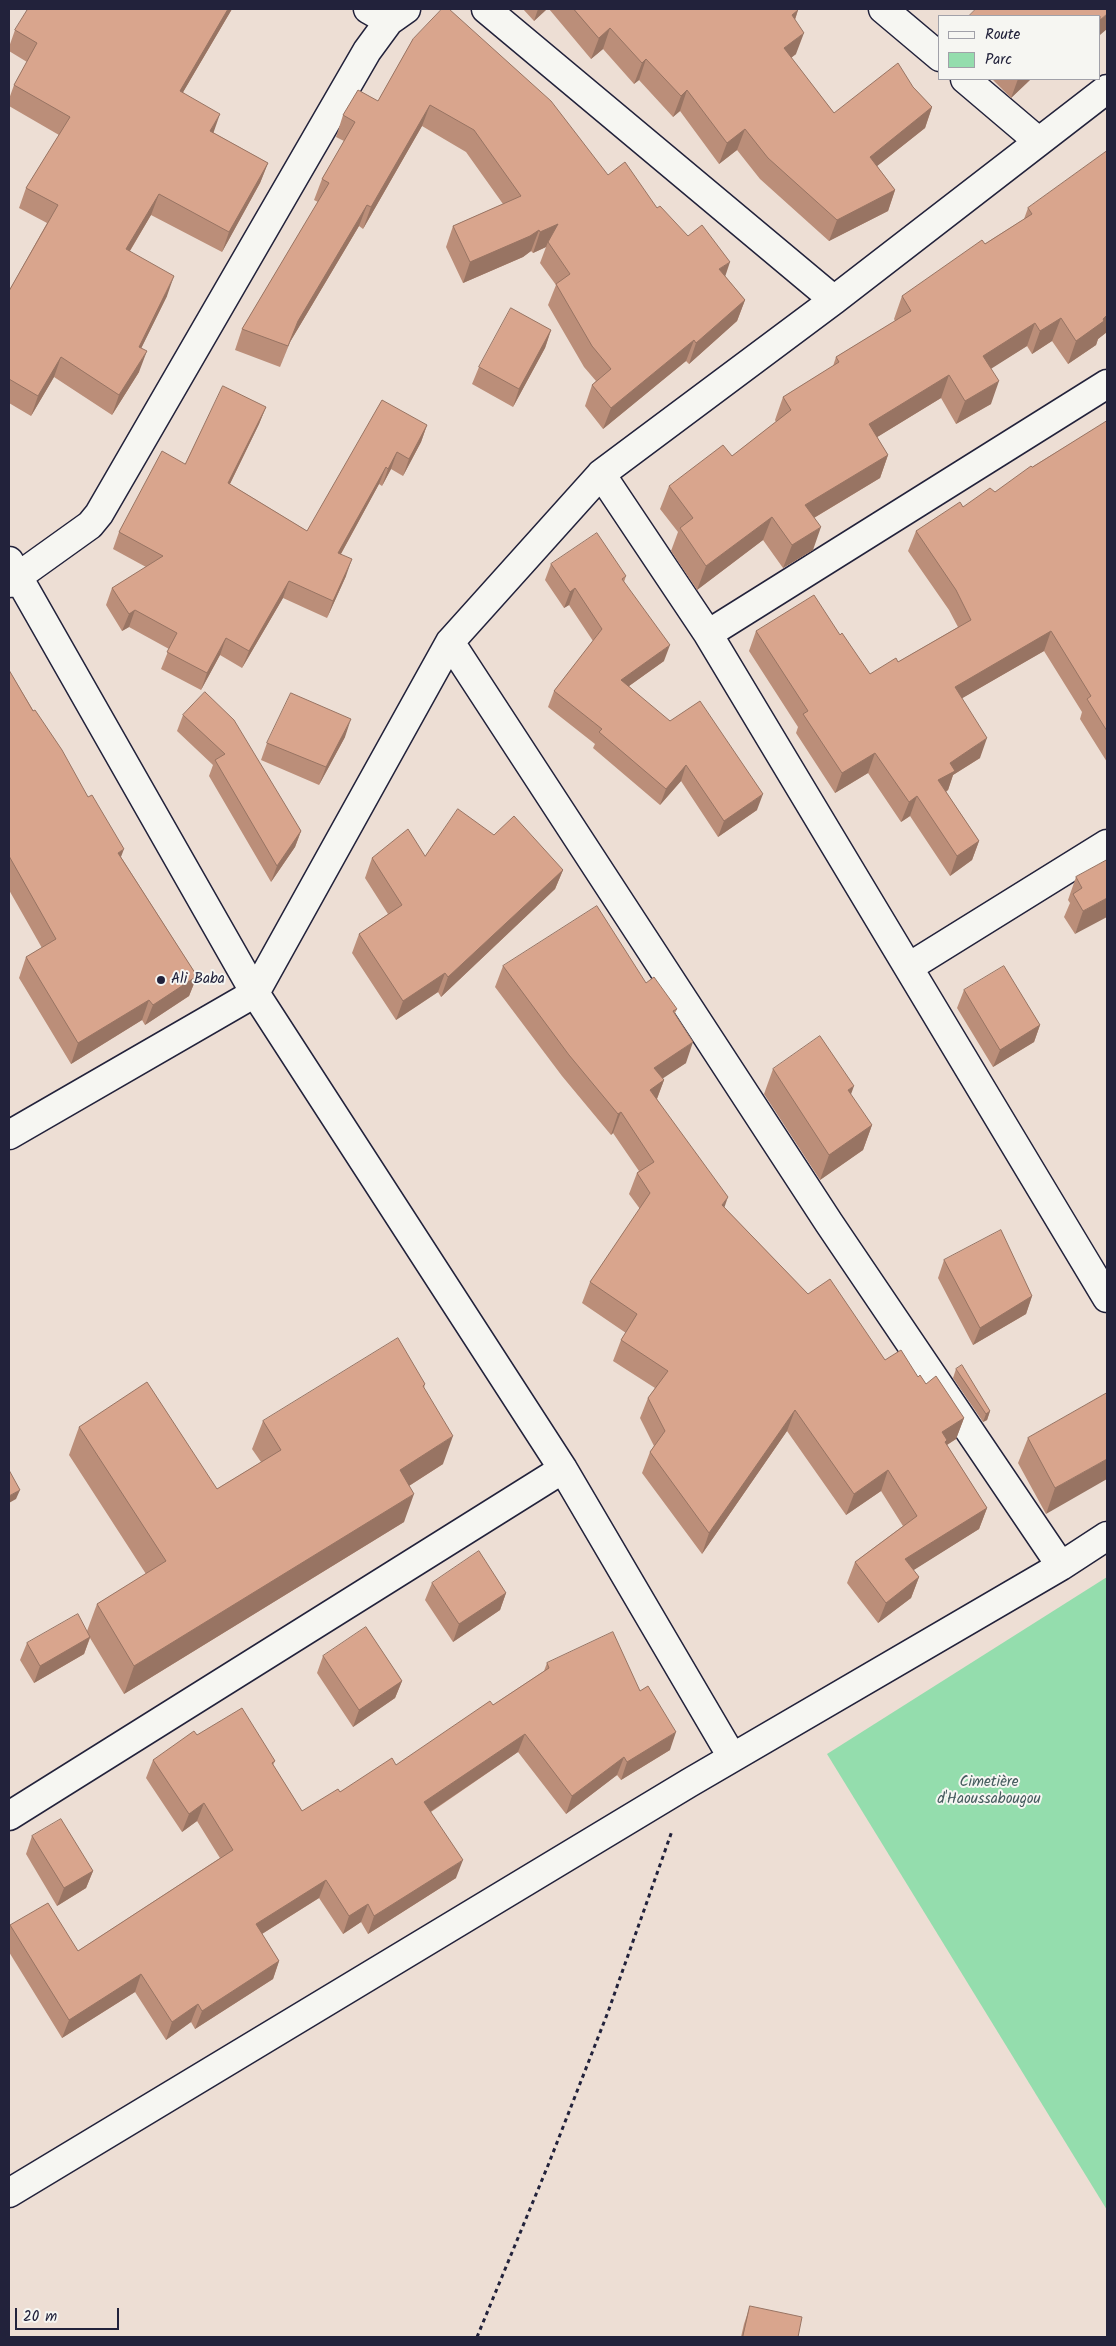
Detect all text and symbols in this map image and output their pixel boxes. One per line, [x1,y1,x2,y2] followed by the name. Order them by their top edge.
[938,15,1101,80] legend
[985,23,1020,47] text: Route
[985,48,1012,72] text: Parc
[171,971,225,989] place label: Ali Baba
[155,974,167,986] marker: Ali Baba
[937,1774,1041,1809] park label: Cimetière d'Haoussabougou
[18,2298,121,2330] scale bar
[23,2305,57,2329] text: 20 m

